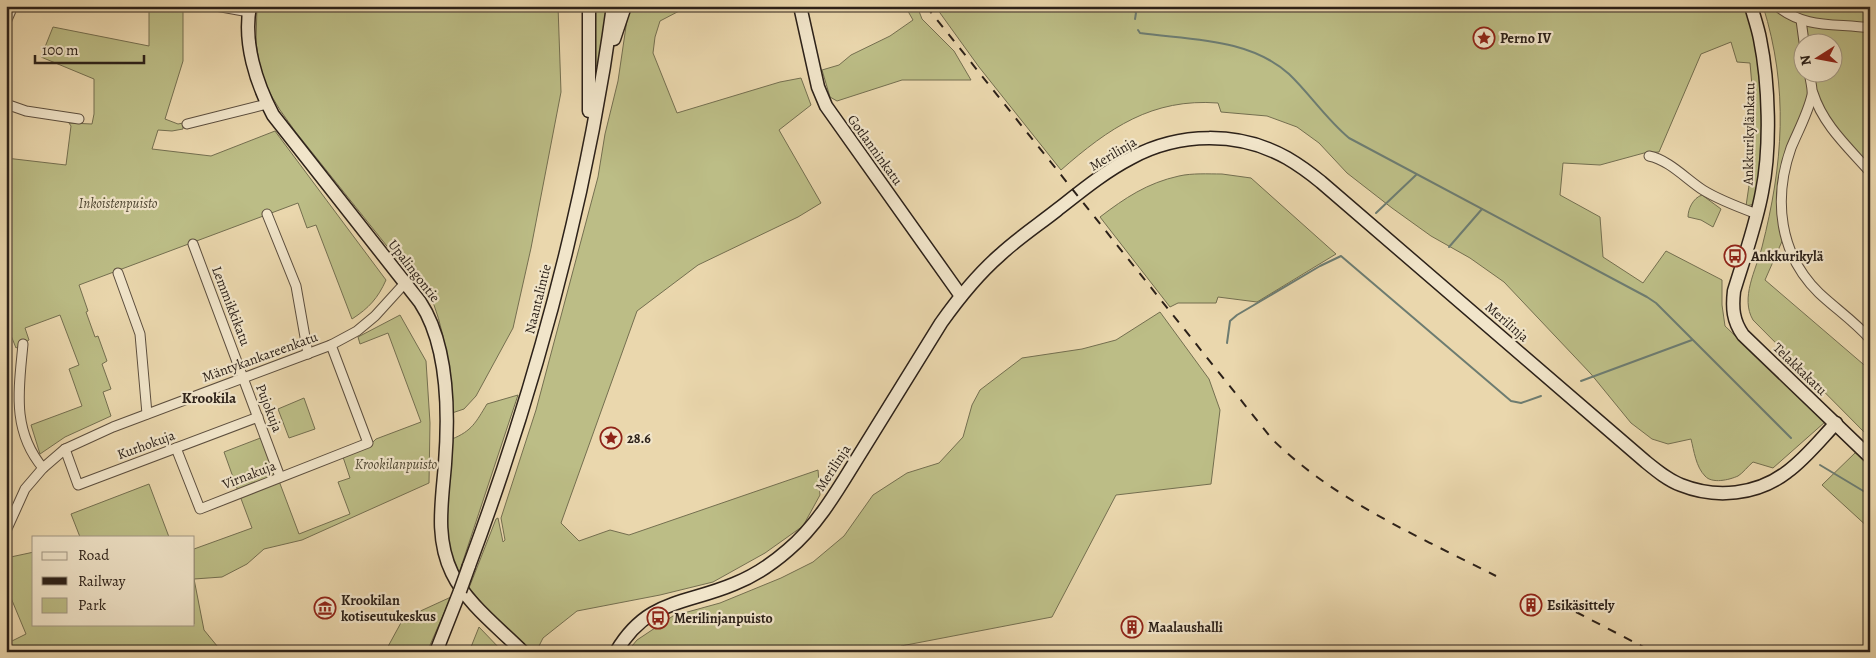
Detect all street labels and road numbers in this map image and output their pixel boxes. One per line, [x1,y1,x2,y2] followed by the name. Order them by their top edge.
[1739,82,1759,186] street label: Ankkurikylänkatu
[843,111,907,189] street label: Gotlanninkatu
[1086,132,1141,176] street label: Merilinja
[384,236,444,306] street label: Upalingontie
[520,262,556,336] street label: Naantalintie
[207,263,255,349] street label: Lemmikkikatu
[1481,298,1533,347] street label: Merilinja
[200,327,321,387] street label: Mäntykankareenkatu
[1769,338,1832,400] street label: Telakkakatu
[251,381,287,435] street label: Pujokuja
[114,426,178,464] street label: Kurhokuja
[811,441,855,495] street label: Merilinja
[218,456,279,494] street label: Virnakuja

